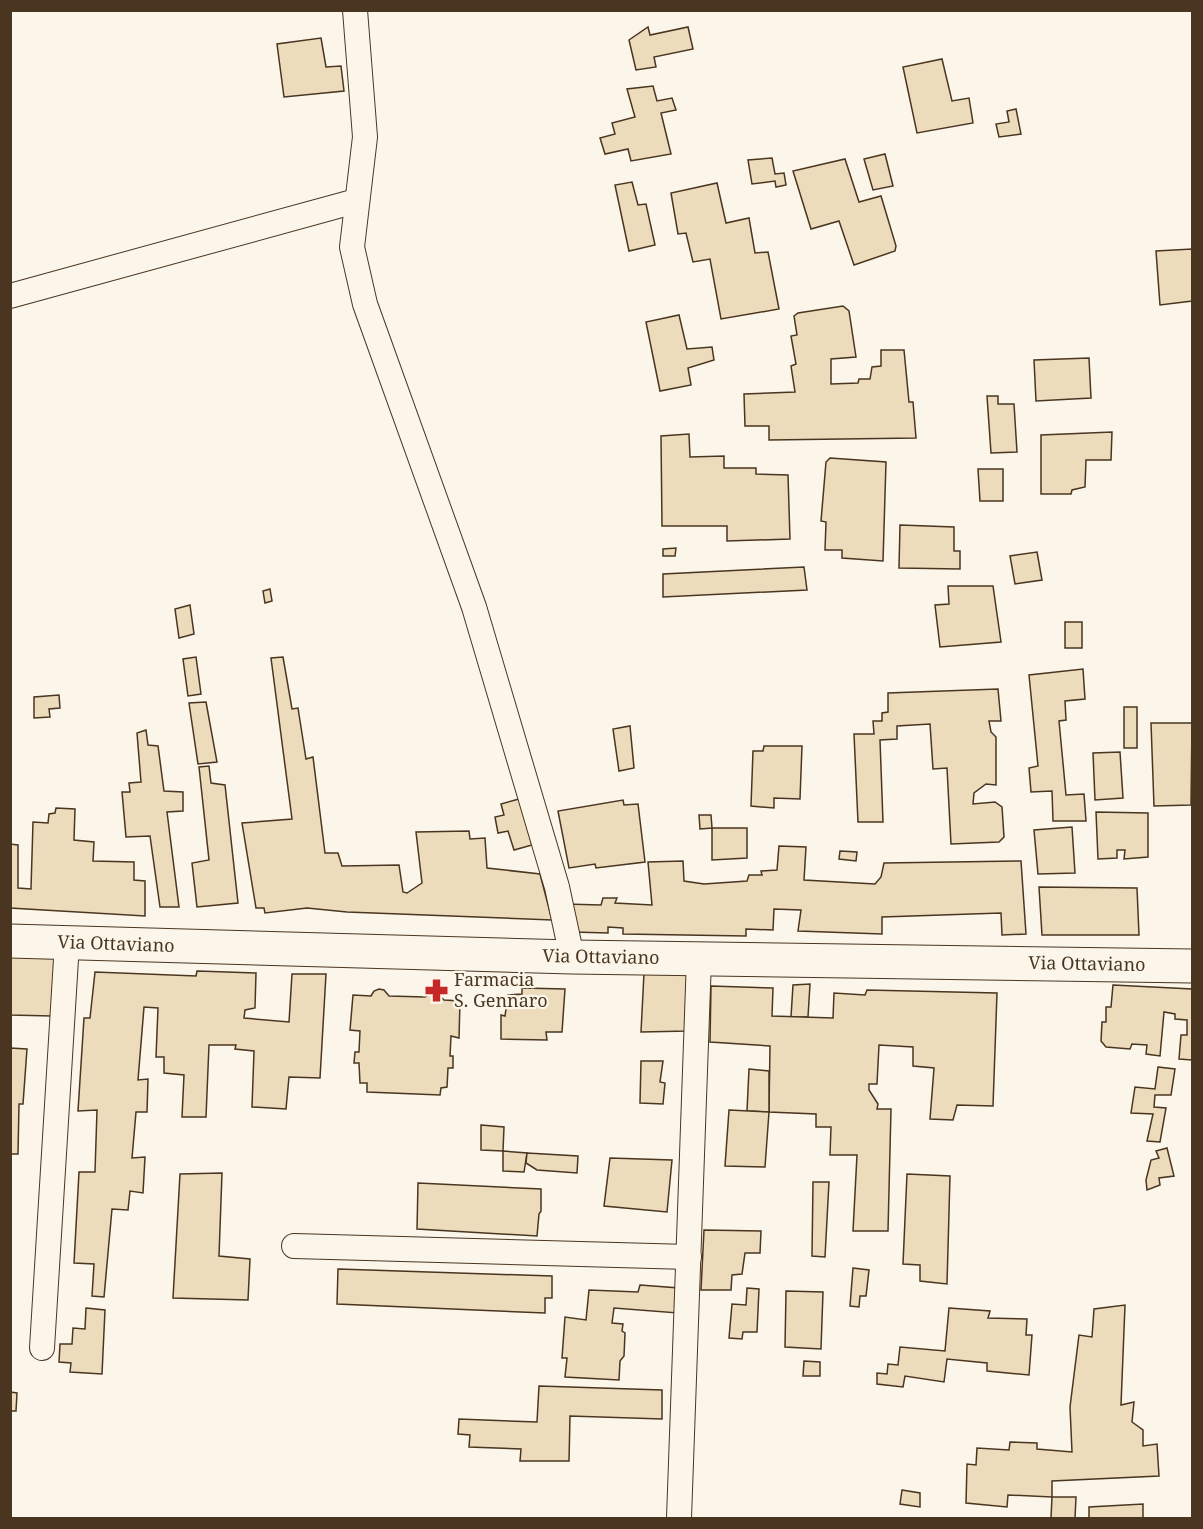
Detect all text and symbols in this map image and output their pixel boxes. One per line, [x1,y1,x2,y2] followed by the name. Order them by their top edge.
[57,929,175,957] street label: Via Ottaviano
[542,943,660,969] street label: Via Ottaviano
[1028,950,1146,976] street label: Via Ottaviano
[454,967,548,1012] place label: Farmacia S. Gennaro
[423,977,449,1003] pharmacy icon: Farmacia S. Gennaro

